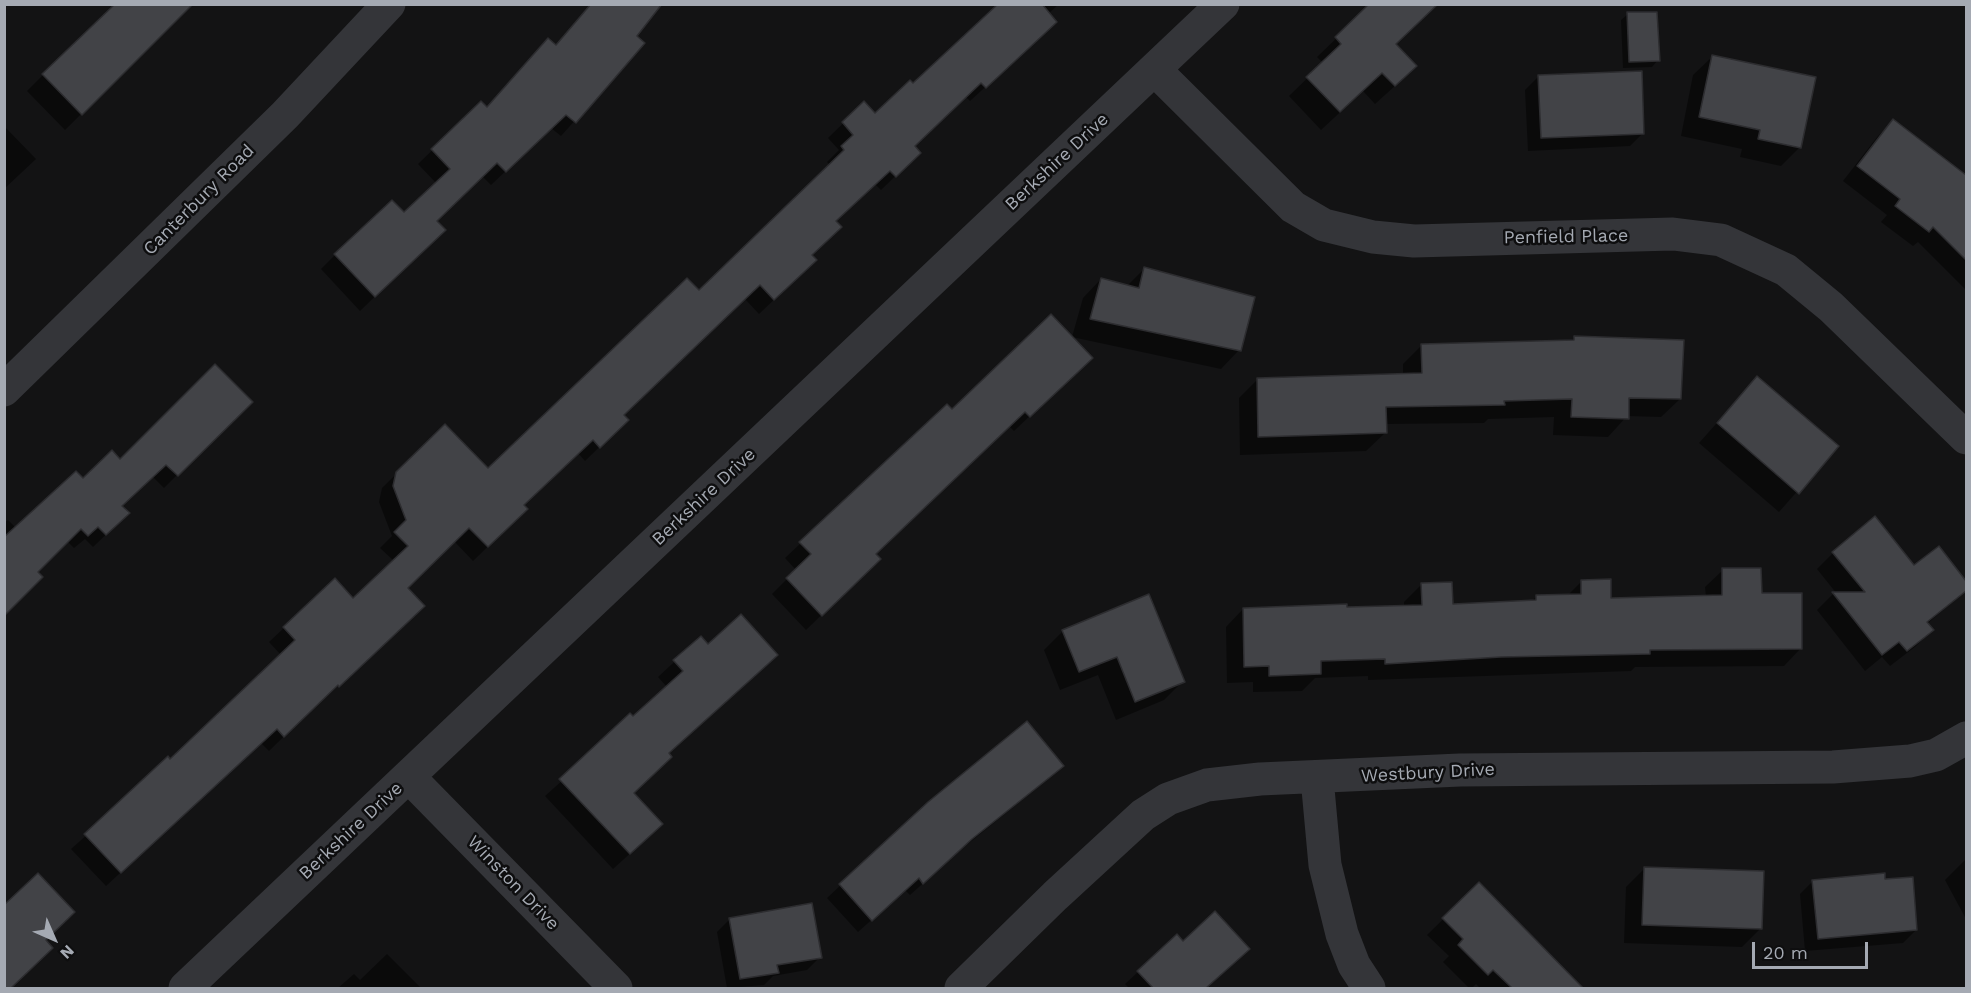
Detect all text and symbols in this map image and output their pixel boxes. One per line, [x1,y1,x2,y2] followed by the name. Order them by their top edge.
[1001,109,1113,215] street label: Berkshire Drive
[139,140,259,260] street label: Canterbury Road
[1504,225,1628,249] street label: Penfield Place
[648,444,760,550] street label: Berkshire Drive
[1361,759,1495,787] street label: Westbury Drive
[295,778,407,884] street label: Berkshire Drive
[462,831,564,935] street label: Winston Drive
[24,909,84,969] north arrow
[1755,930,1870,968] scale bar
[56,941,78,963] text: N
[1763,942,1808,963] text: 20 m

